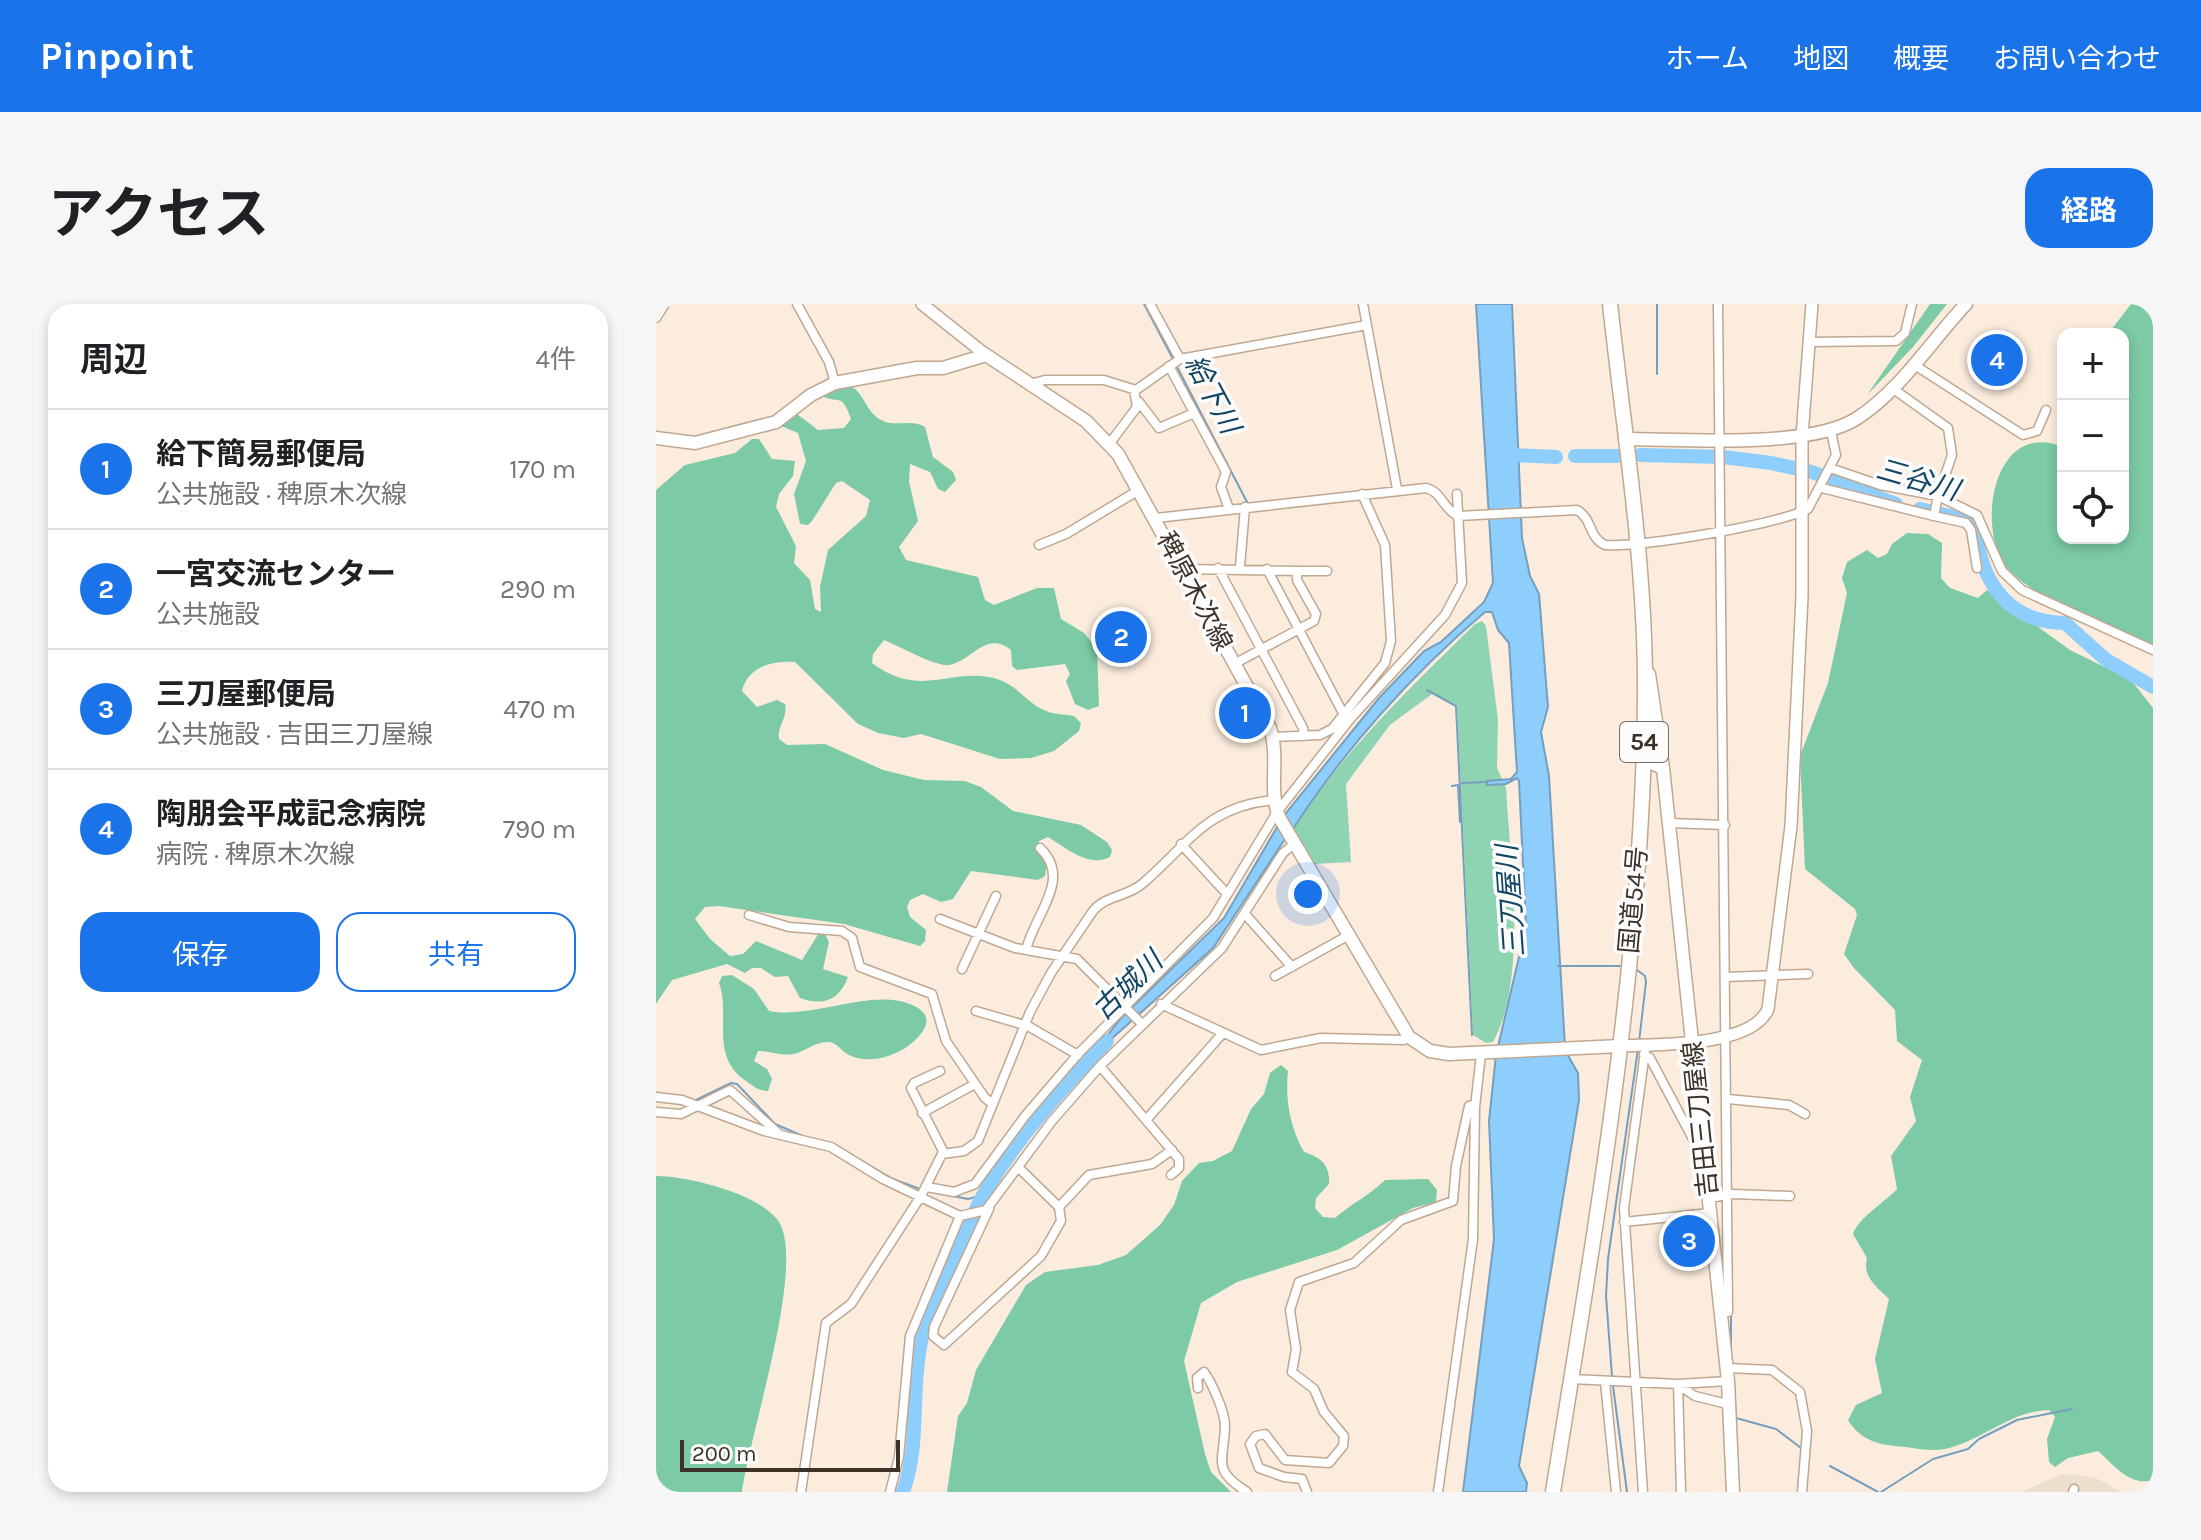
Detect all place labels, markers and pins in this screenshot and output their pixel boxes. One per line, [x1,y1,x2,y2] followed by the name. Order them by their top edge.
[1971,330,2023,390] pin: 4
[1095,607,1147,667] pin: 2
[1219,683,1271,743] pin: 1
[1663,1211,1715,1271] pin: 3

